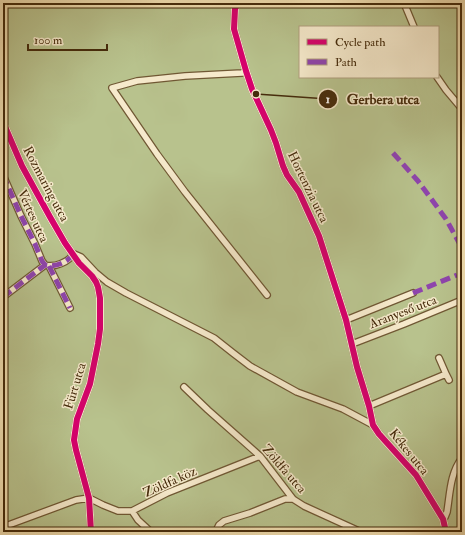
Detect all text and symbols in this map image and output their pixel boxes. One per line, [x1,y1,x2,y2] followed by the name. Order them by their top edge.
[28,26,107,52] scale bar
[299,26,439,78] legend
[34,33,63,48] text: 100 m
[335,35,386,50] text: Cycle path
[335,55,358,70] text: Path
[318,86,427,112] callout: Gerbera utca
[347,91,421,108] text: Gerbera utca
[326,92,330,107] text: 1
[20,144,73,225] street label: Rozmaring utca
[284,149,332,226] street label: Hortenzia utca
[14,187,53,246] street label: Vértes utca
[366,292,440,333] street label: Aranyeső utca
[60,360,90,411] street label: Fürt utca
[386,426,433,479] street label: Kékes utca
[258,441,310,497] street label: Zöldfa utca
[141,463,200,501] street label: Zöldfa köz

